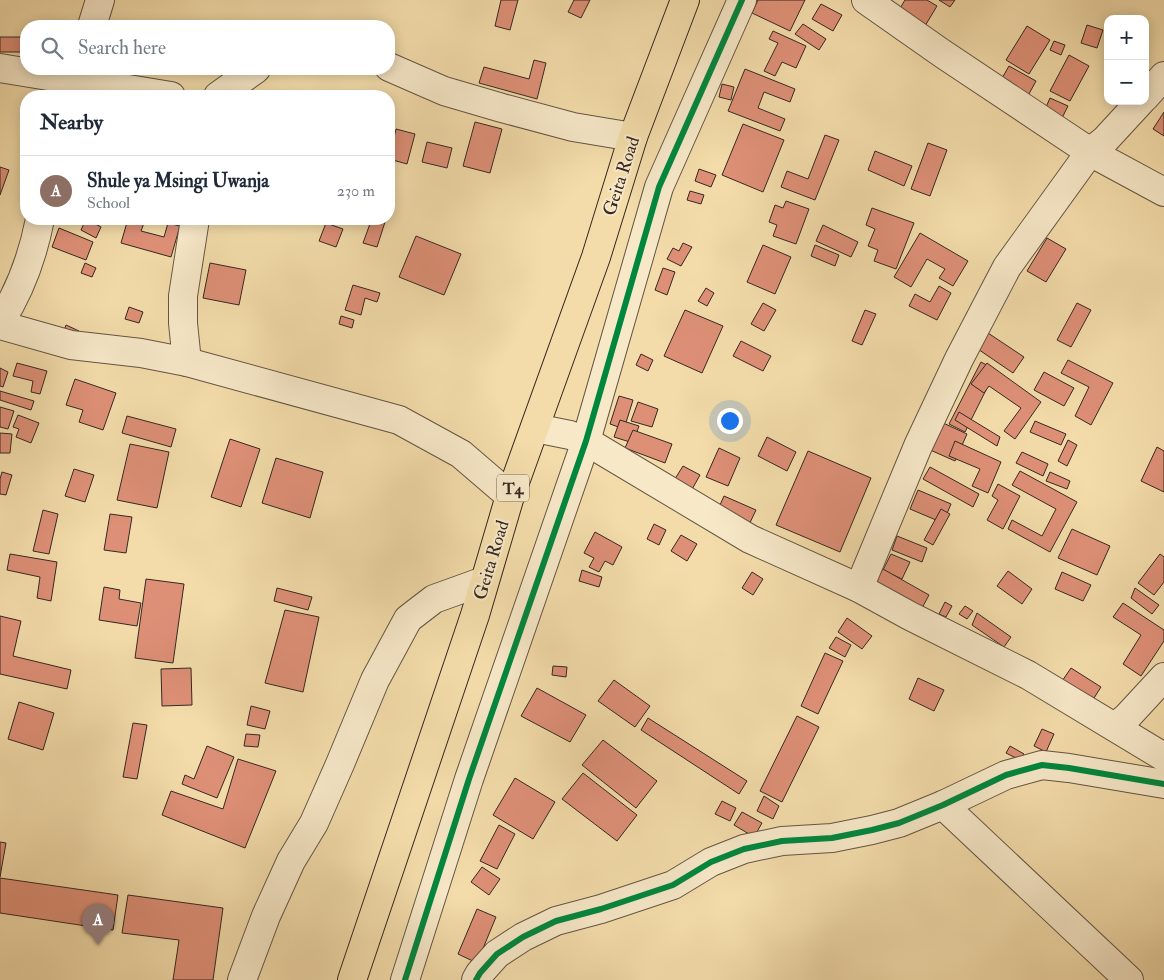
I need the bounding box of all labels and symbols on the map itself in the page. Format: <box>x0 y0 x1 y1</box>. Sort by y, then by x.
street label: Geita Road <box>598 133 645 219</box>
your location <box>717 408 743 434</box>
road number: T4 <box>497 474 529 502</box>
street label: Geita Road <box>468 517 514 603</box>
pin: A <box>82 904 114 945</box>

